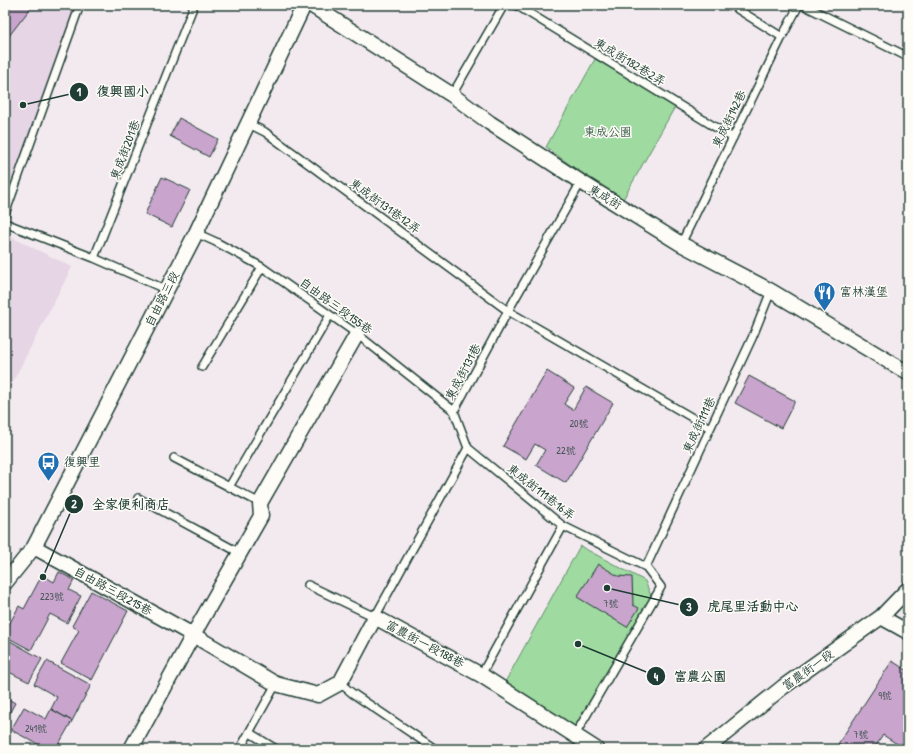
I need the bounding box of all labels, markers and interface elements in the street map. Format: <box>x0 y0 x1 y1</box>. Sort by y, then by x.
street label: 東成街182巷2弄 <box>591 33 669 90</box>
callout: 復興國小 <box>69 79 157 104</box>
text: 復興國小 <box>97 82 149 100</box>
text: 1 <box>77 83 82 100</box>
street label: 東成街142巷 <box>707 87 750 151</box>
street label: 東成街201巷 <box>105 117 144 182</box>
park label: 東成公園 <box>584 123 632 140</box>
street label: 東成街131巷12弄 <box>346 174 424 237</box>
street label: 東成街 <box>585 180 625 213</box>
street label: 自由路三段 <box>140 268 183 329</box>
street label: 自由路三段155巷 <box>296 273 376 338</box>
restaurant icon: 富林漢堡 <box>812 279 838 312</box>
place label: 富林漢堡 <box>840 283 888 300</box>
street label: 東成街131巷 <box>440 340 485 403</box>
street label: 東成街111巷 <box>678 394 719 456</box>
house number: 20號 <box>569 417 589 430</box>
house number: 22號 <box>556 444 576 457</box>
bus stop icon: 復興里 <box>36 449 62 482</box>
place label: 復興里 <box>64 453 100 470</box>
street label: 東成街111巷16弄 <box>504 460 579 524</box>
callout: 全家便利商店 <box>64 492 178 517</box>
text: 2 <box>71 495 77 512</box>
text: 全家便利商店 <box>92 495 170 513</box>
street label: 自由路三段215巷 <box>71 562 155 619</box>
house number: 223號 <box>40 590 64 603</box>
callout: 虎尾里活動中心 <box>679 594 806 619</box>
house number: 7號 <box>604 597 618 610</box>
text: 虎尾里活動中心 <box>707 597 799 615</box>
text: 3 <box>686 598 692 615</box>
street label: 富農街一段188巷 <box>383 616 468 671</box>
street label: 富農街一段 <box>778 645 837 694</box>
callout: 富農公園 <box>646 664 734 689</box>
text: 富農公園 <box>674 667 726 685</box>
text: 4 <box>654 668 659 685</box>
house number: 9號 <box>878 689 892 702</box>
house number: 241號 <box>25 722 47 735</box>
house number: 7號 <box>854 728 868 741</box>

